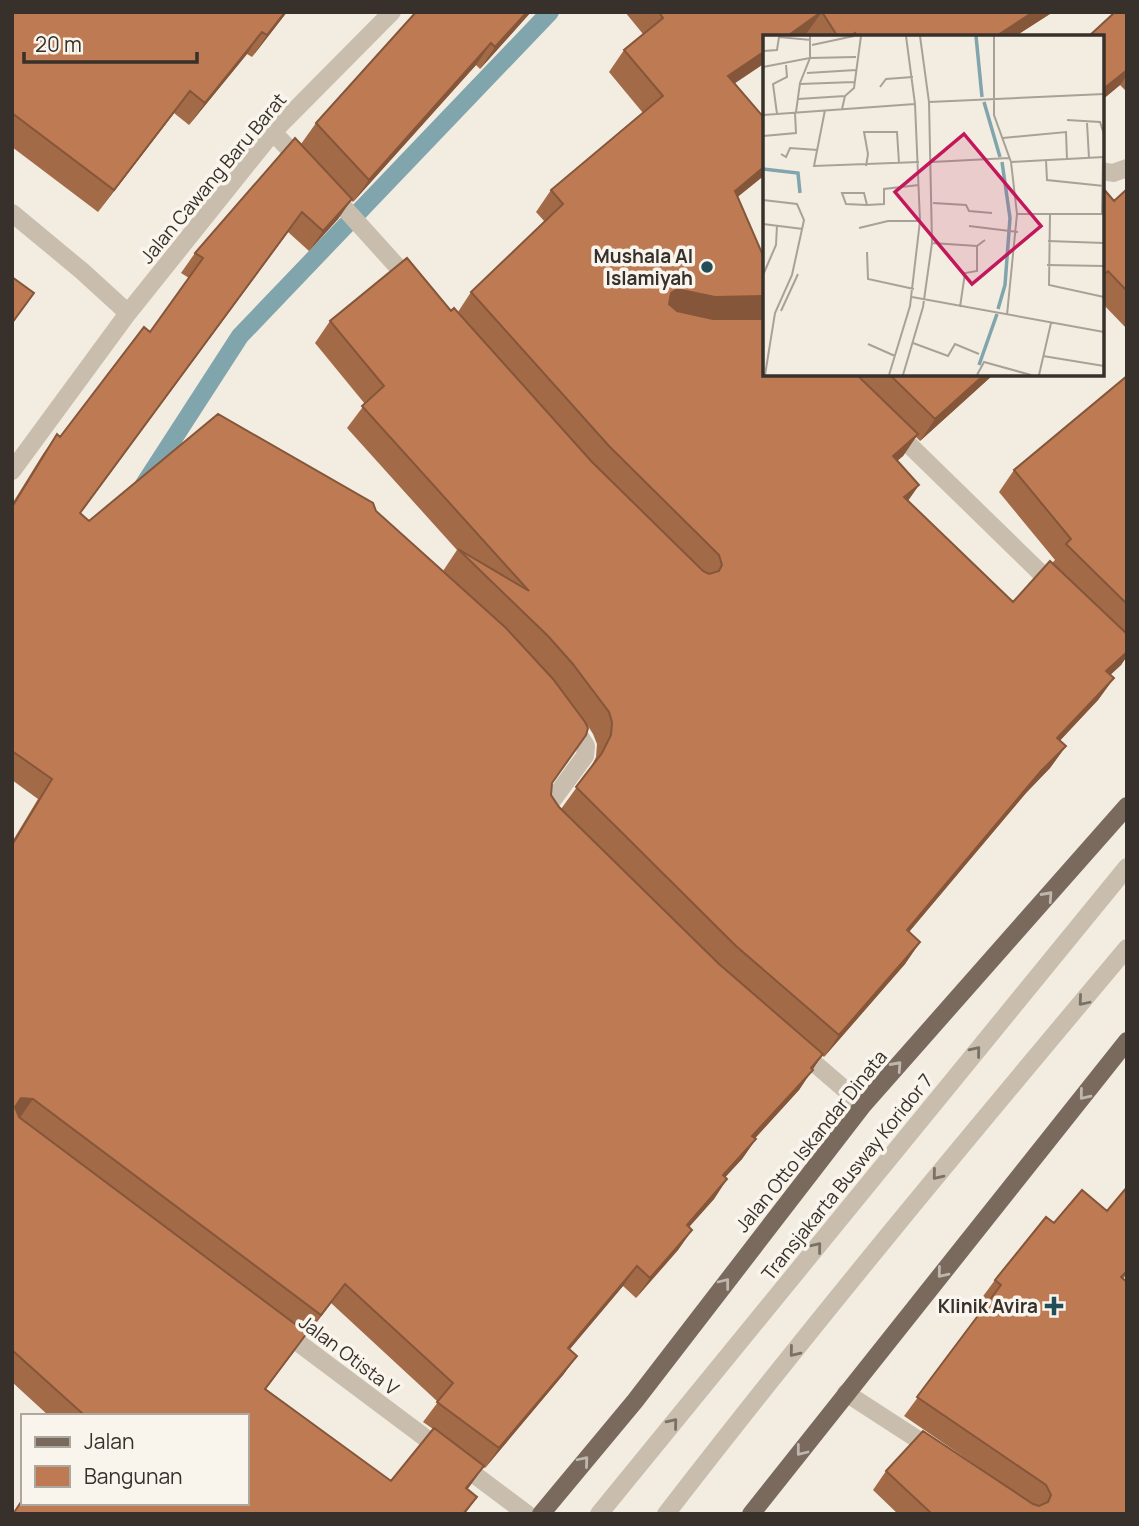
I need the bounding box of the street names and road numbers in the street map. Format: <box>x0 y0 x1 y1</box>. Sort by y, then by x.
street label: Jalan Cawang Baru Barat <box>134 87 292 269</box>
street label: Jalan Otto Iskandar Dinata <box>729 1044 893 1238</box>
street label: Transjakarta Busway Koridor 7 <box>755 1068 939 1286</box>
street label: Jalan Otista V <box>294 1309 405 1401</box>

